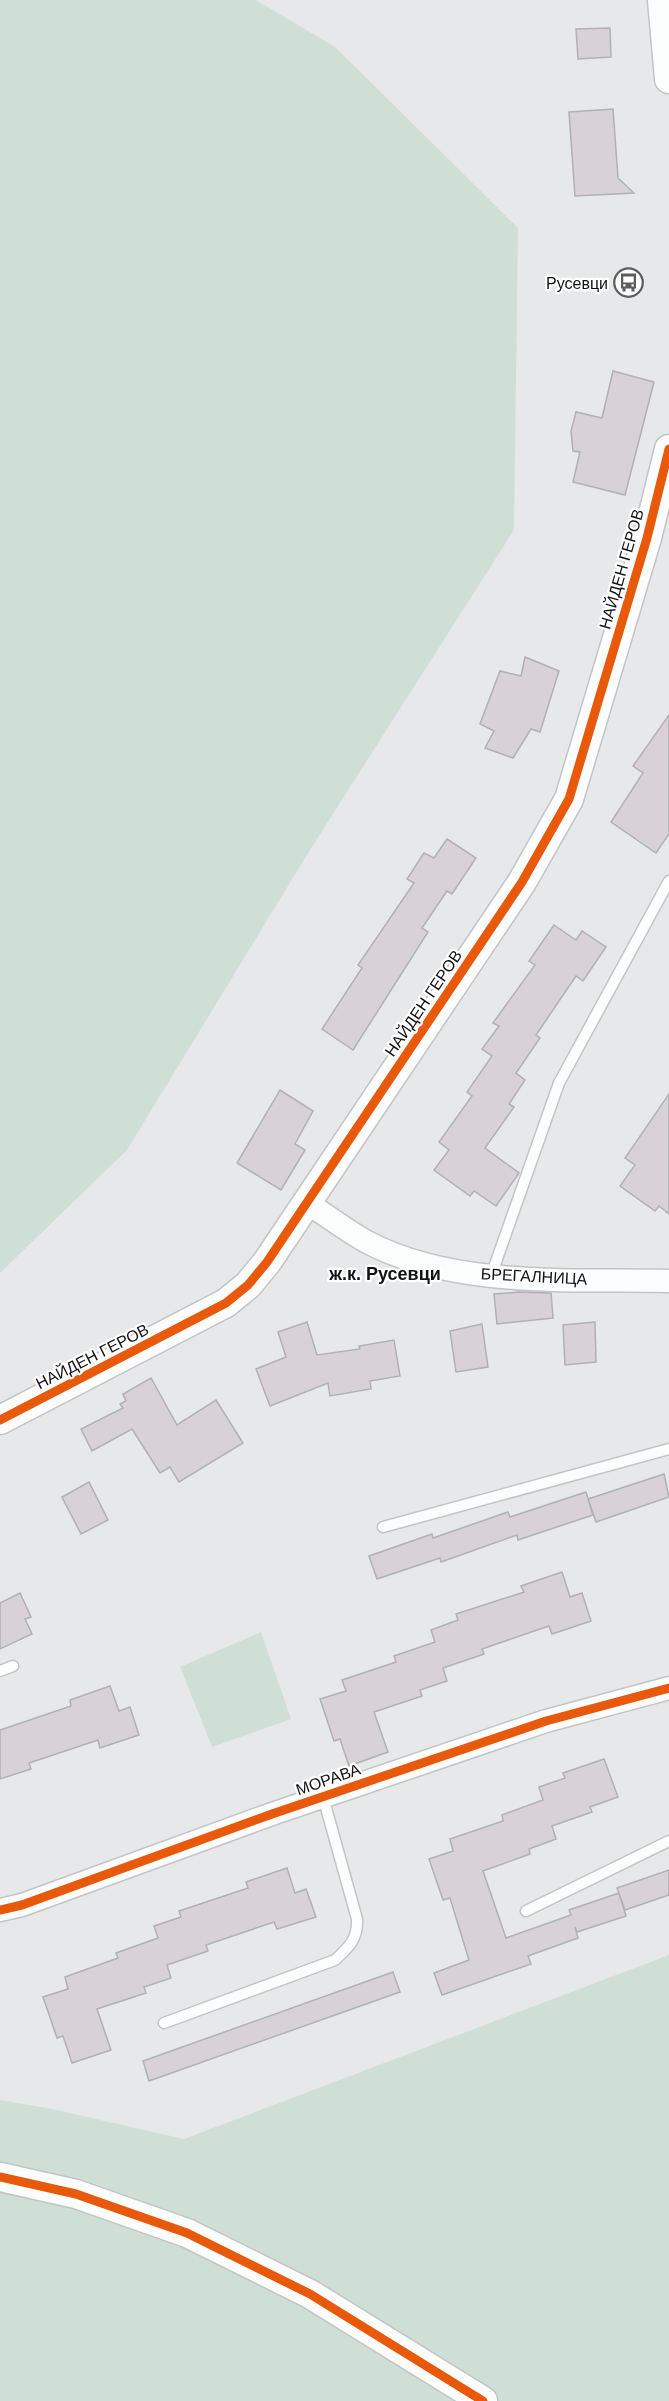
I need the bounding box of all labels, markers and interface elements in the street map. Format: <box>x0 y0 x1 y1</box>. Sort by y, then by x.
bus stop icon: Русевци <box>613 267 645 299</box>
place label: Русевци <box>546 275 608 292</box>
street label: НАЙДЕН ГЕРОВ <box>595 507 647 631</box>
street label: НАЙДЕН ГЕРОВ <box>381 947 465 1059</box>
district label: ж.к. Русевци <box>328 1264 441 1284</box>
street label: БРЕГАЛНИЦА <box>480 1265 588 1288</box>
street label: НАЙДЕН ГЕРОВ <box>33 1320 151 1392</box>
street label: МОРАВА <box>294 1760 363 1798</box>

